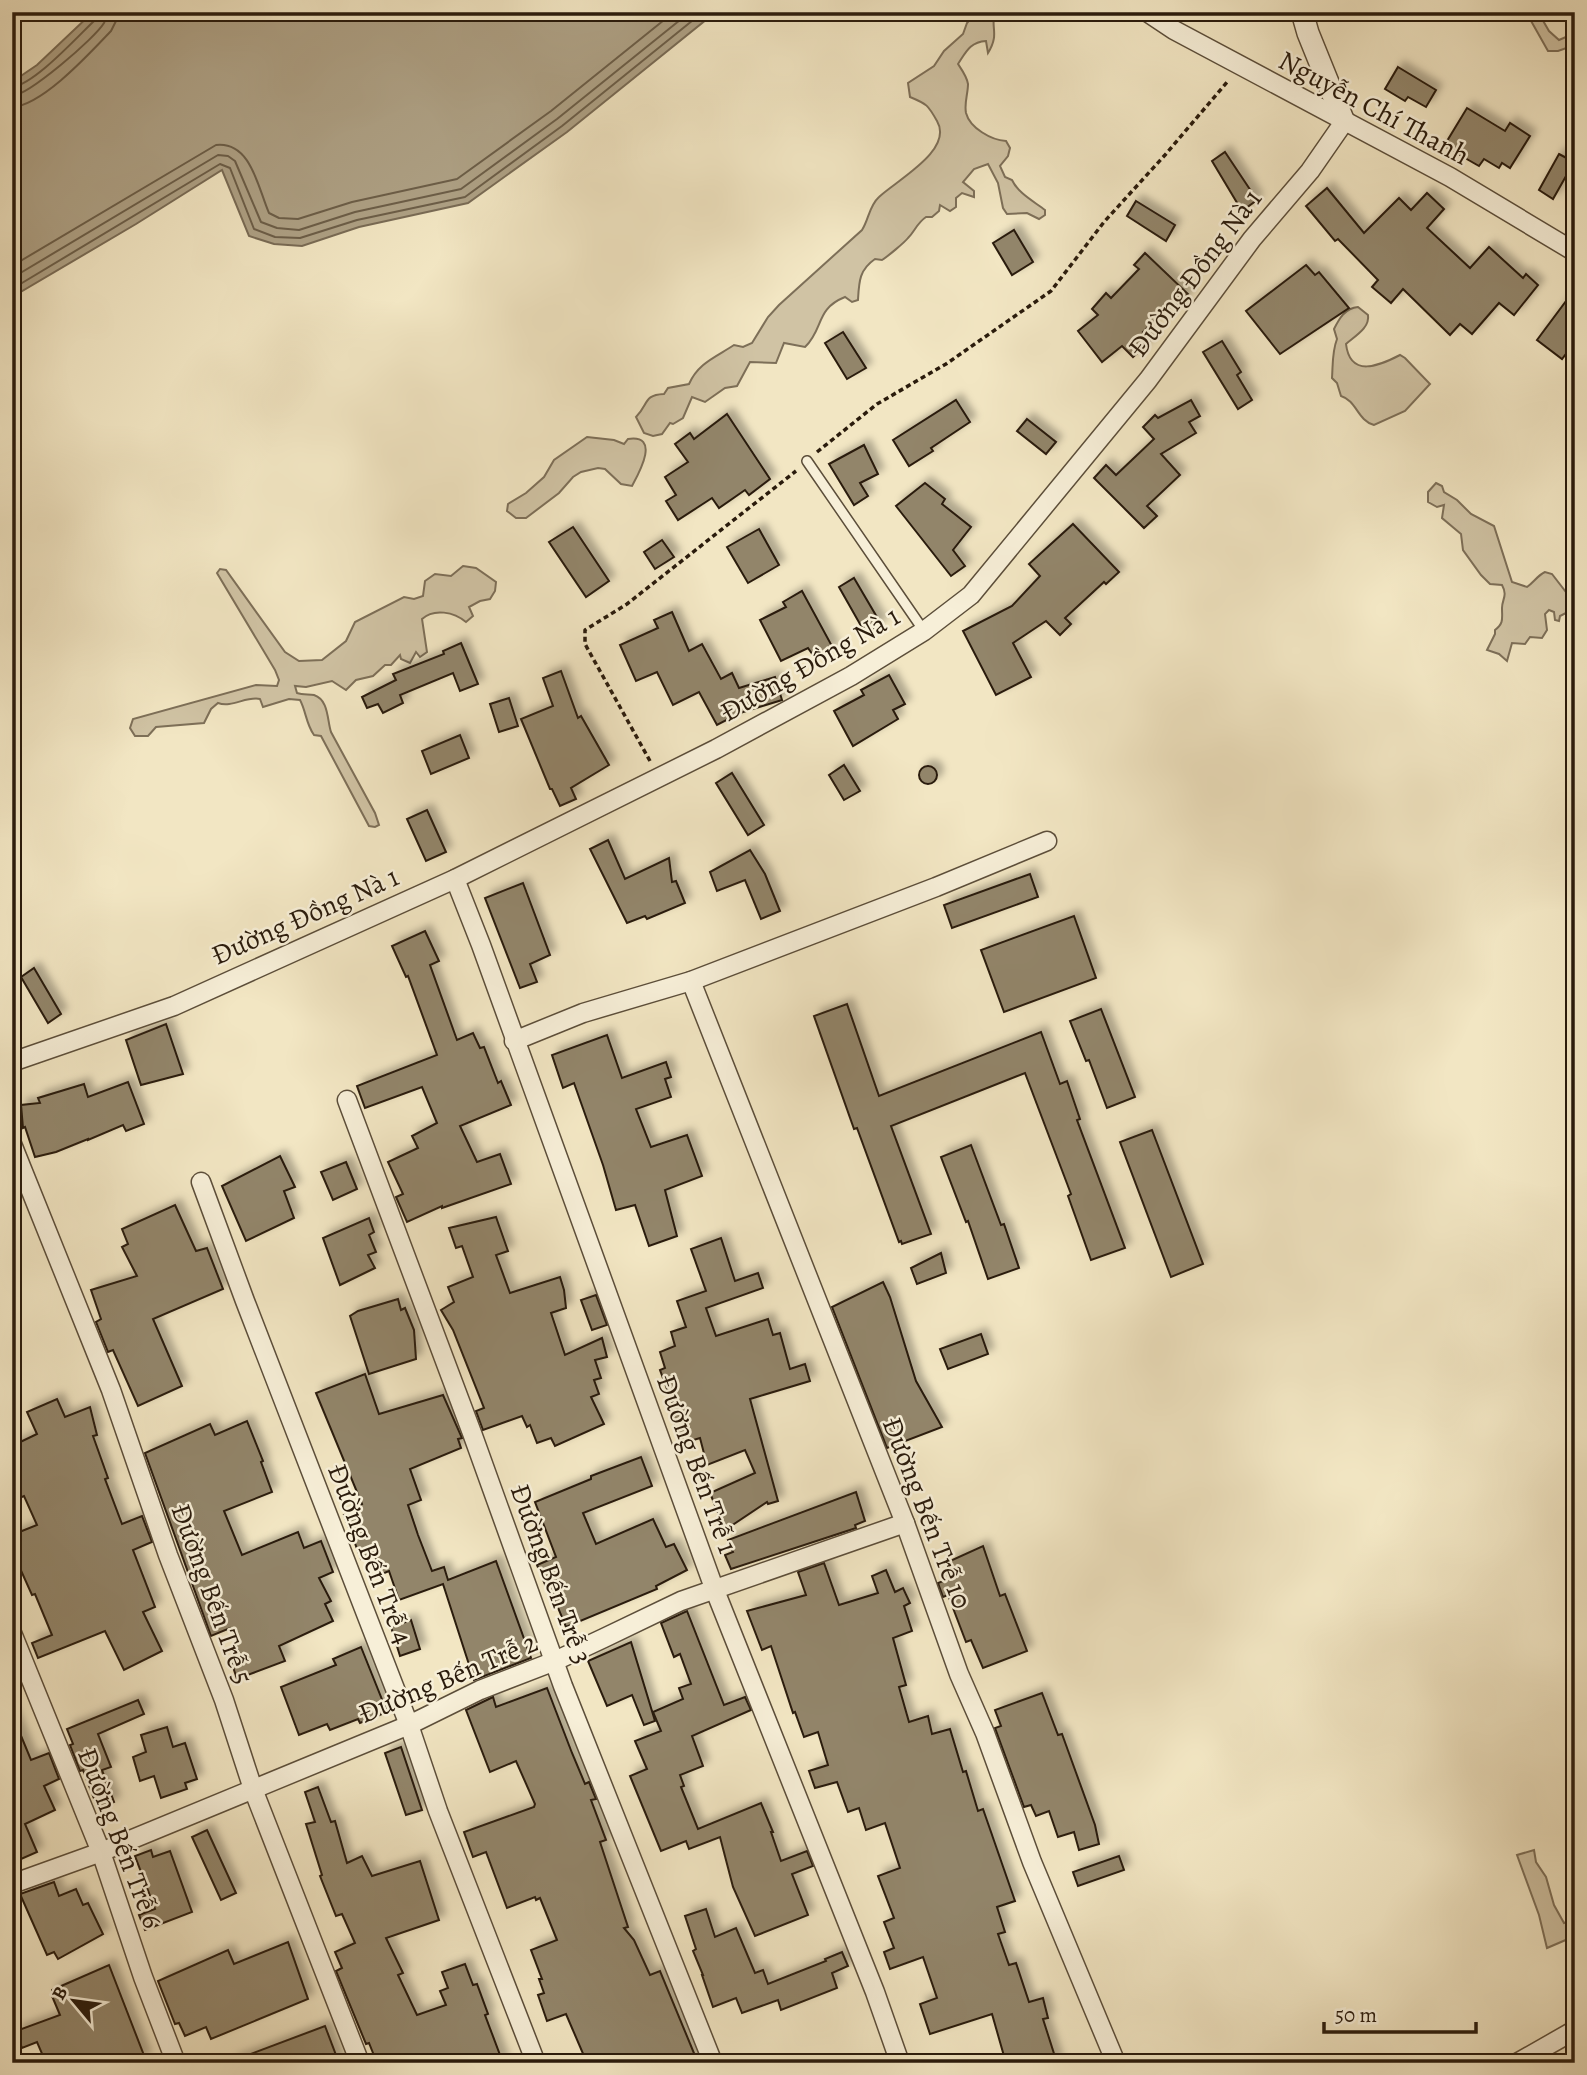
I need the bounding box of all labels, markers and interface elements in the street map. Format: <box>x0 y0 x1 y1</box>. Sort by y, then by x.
street label: Nguyễn Chí Thanh <box>1272 42 1476 174</box>
street label: Đường Đồng Nà 1 <box>1119 181 1271 365</box>
street label: Đường Đồng Nà 1 <box>713 597 907 731</box>
street label: Đường Đồng Nà 1 <box>205 858 405 974</box>
street label: Đường Bến Trễ 1 <box>647 1370 747 1558</box>
street label: Đường Bến Trễ 10 <box>873 1412 981 1614</box>
street label: Đường Bến Trễ 4 <box>318 1458 422 1650</box>
street label: Đường Bến Trễ 3 <box>501 1479 601 1669</box>
street label: Đường Bến Trễ 5 <box>162 1498 262 1690</box>
street label: Đường Bến Trễ 2 <box>353 1623 543 1733</box>
street label: Đường Bến Trễ 6 <box>68 1742 172 1934</box>
north arrow <box>38 1966 108 2036</box>
text: B <box>46 1982 74 2005</box>
scale bar <box>1324 1991 1477 2035</box>
text: 50 m <box>1335 2001 1377 2029</box>

